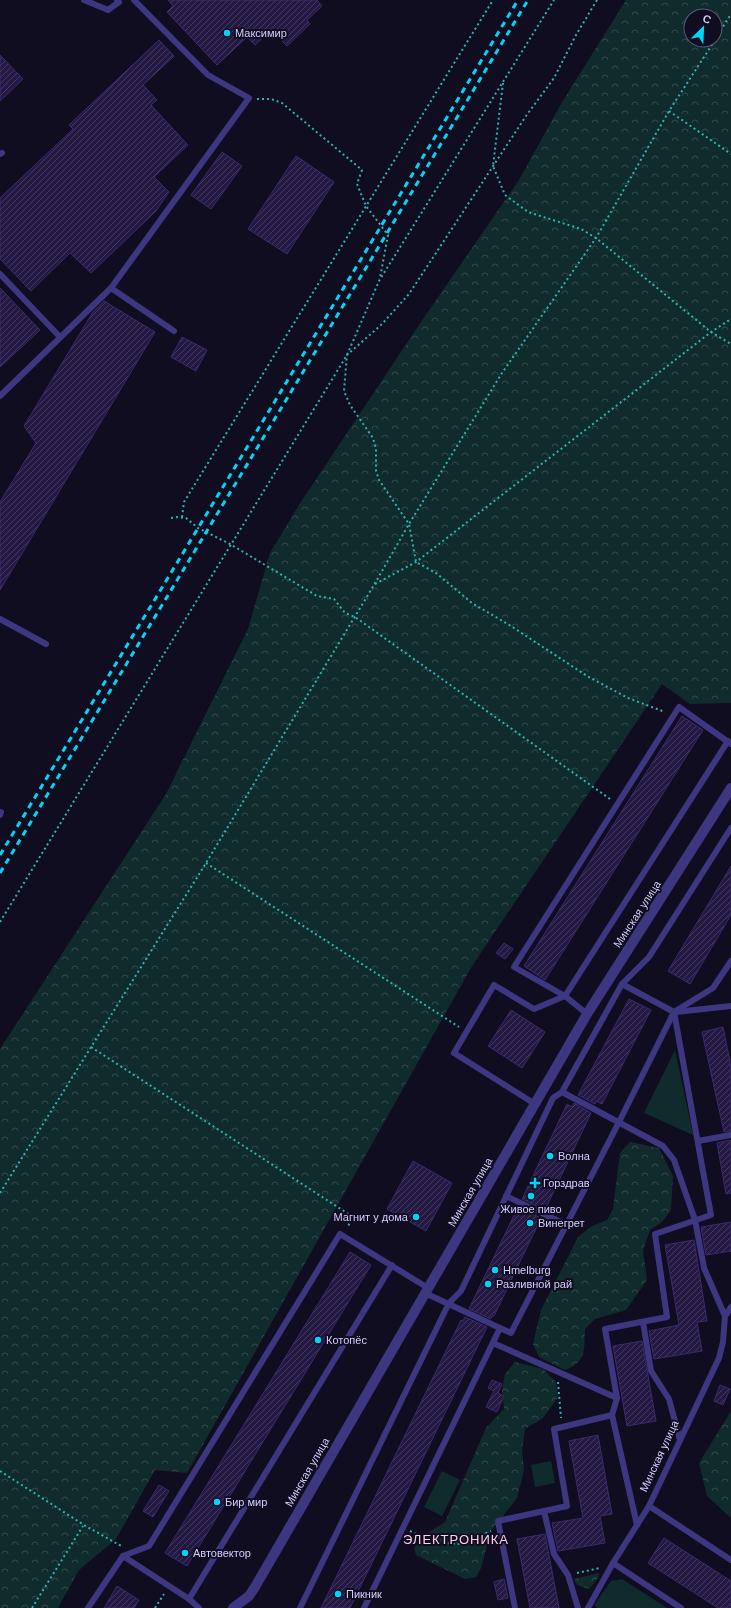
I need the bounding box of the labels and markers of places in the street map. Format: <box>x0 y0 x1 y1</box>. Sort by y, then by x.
place label: Максимир <box>235 27 287 39</box>
marker: Максимир <box>222 28 232 38</box>
place label: Волна <box>558 1150 591 1162</box>
marker: Волна <box>545 1151 555 1161</box>
place label: Горздрав <box>543 1177 590 1189</box>
marker: Горздрав <box>530 1178 540 1188</box>
marker: Живое пиво <box>526 1191 536 1201</box>
place label: Живое пиво <box>500 1203 562 1215</box>
place label: Магнит у дома <box>333 1211 409 1223</box>
marker: Магнит у дома <box>411 1212 421 1222</box>
place label: Винегрет <box>538 1217 585 1229</box>
marker: Винегрет <box>525 1218 535 1228</box>
place label: Hmelburg <box>503 1264 551 1276</box>
marker: Hmelburg <box>490 1265 500 1275</box>
place label: Разливной рай <box>496 1278 572 1290</box>
marker: Разливной рай <box>483 1279 493 1289</box>
place label: Котопёс <box>326 1334 367 1346</box>
marker: Котопёс <box>313 1335 323 1345</box>
place label: Бир мир <box>225 1496 267 1508</box>
marker: Бир мир <box>212 1497 222 1507</box>
place label: Автовектор <box>193 1547 251 1559</box>
marker: Автовектор <box>180 1548 190 1558</box>
place label: Пикник <box>346 1588 382 1600</box>
marker: Пикник <box>333 1589 343 1599</box>

